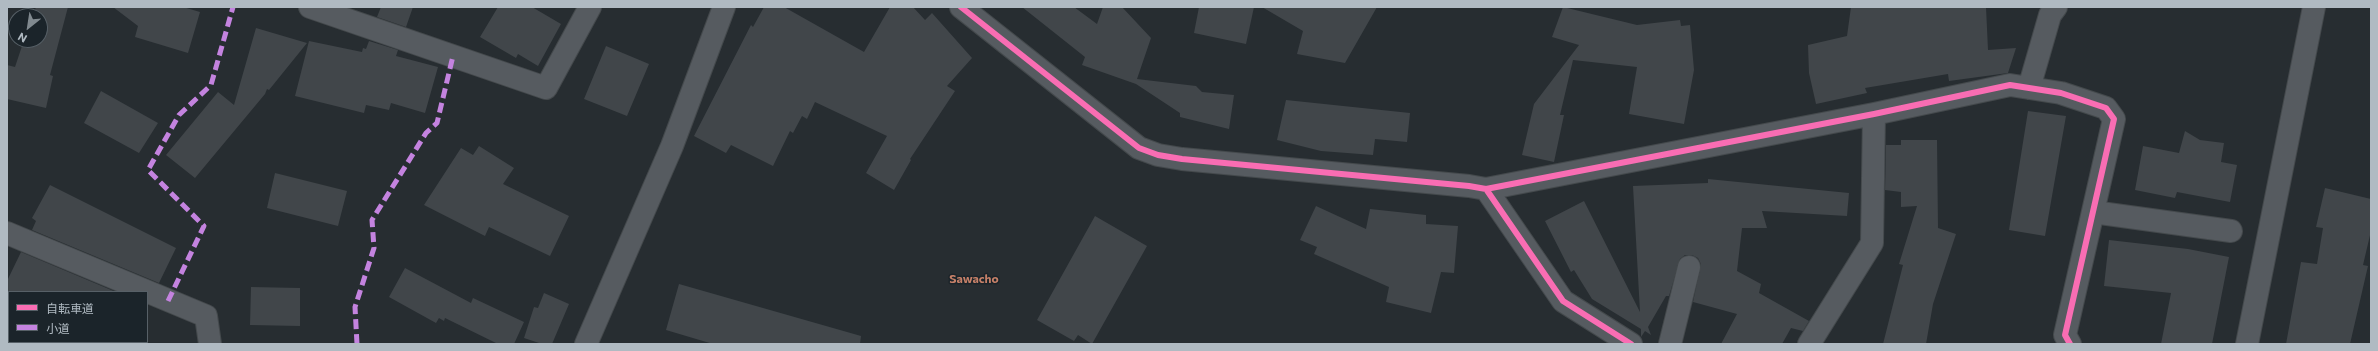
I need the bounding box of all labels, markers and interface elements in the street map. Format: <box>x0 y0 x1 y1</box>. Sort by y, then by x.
north arrow <box>8 8 48 48</box>
text: N <box>15 30 29 46</box>
district label: Sawacho <box>949 272 999 286</box>
legend <box>8 291 148 343</box>
text: 自転車道 <box>46 301 94 315</box>
text: 小道 <box>46 321 70 335</box>

